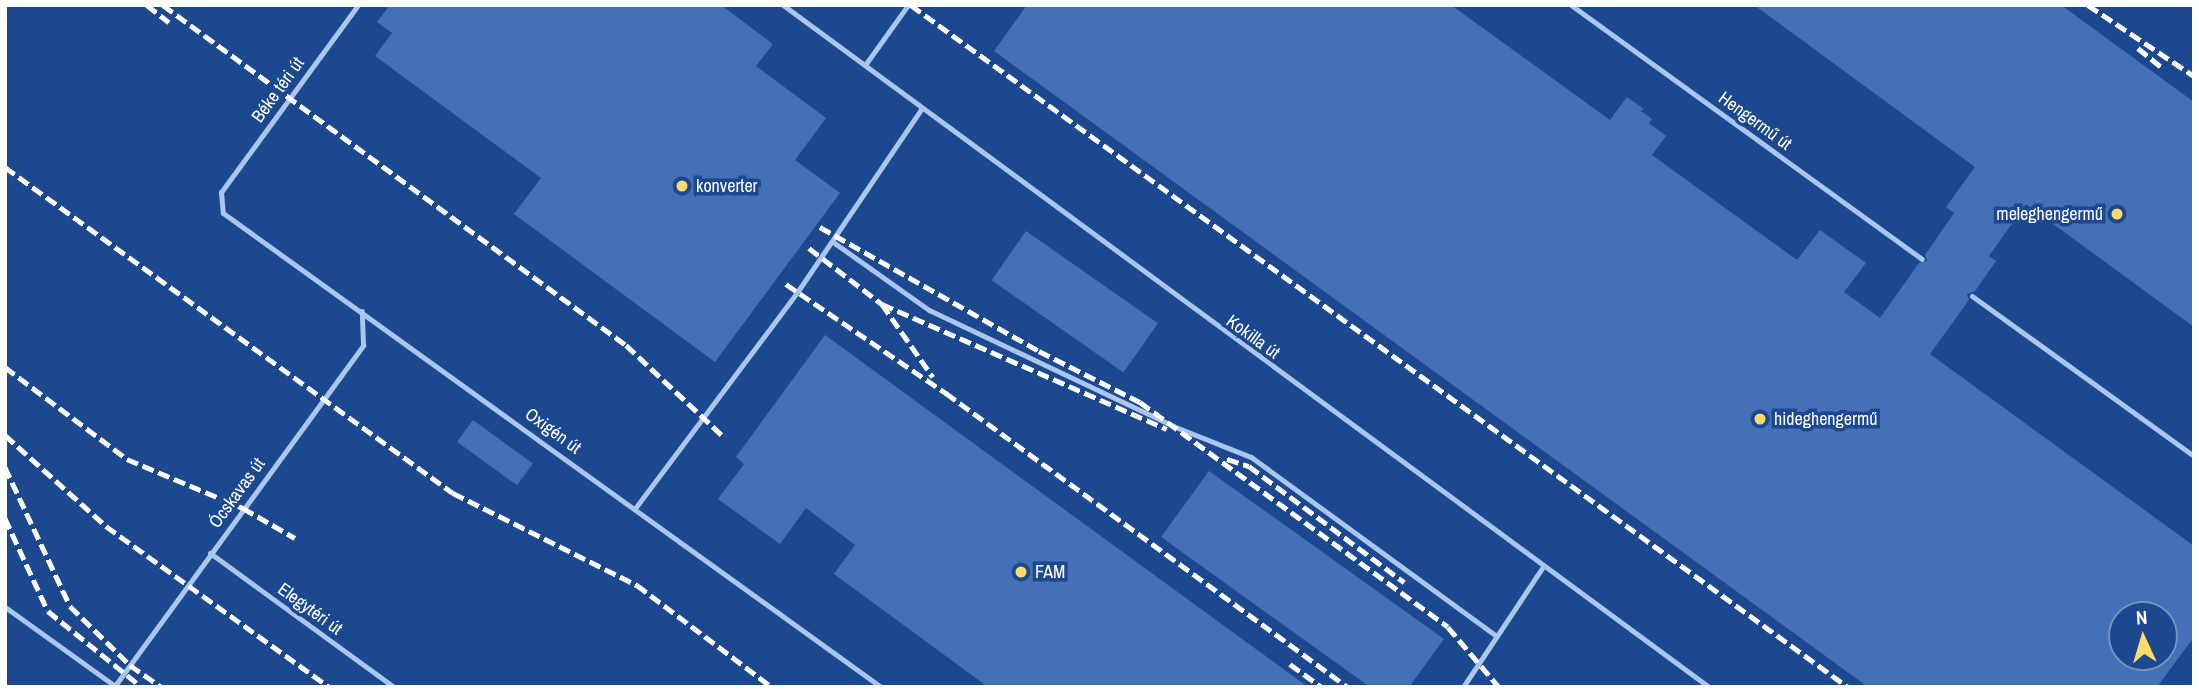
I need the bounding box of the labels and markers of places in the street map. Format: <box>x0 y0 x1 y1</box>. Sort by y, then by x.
place label: konverter <box>696 175 758 197</box>
marker: konverter <box>674 178 690 194</box>
place label: meleghengermű <box>1996 203 2103 225</box>
marker: meleghengermű <box>2109 206 2125 222</box>
place label: hideghengermű <box>1774 408 1877 430</box>
marker: hideghengermű <box>1752 411 1768 427</box>
place label: FAM <box>1035 561 1065 583</box>
marker: FAM <box>1013 564 1029 580</box>

